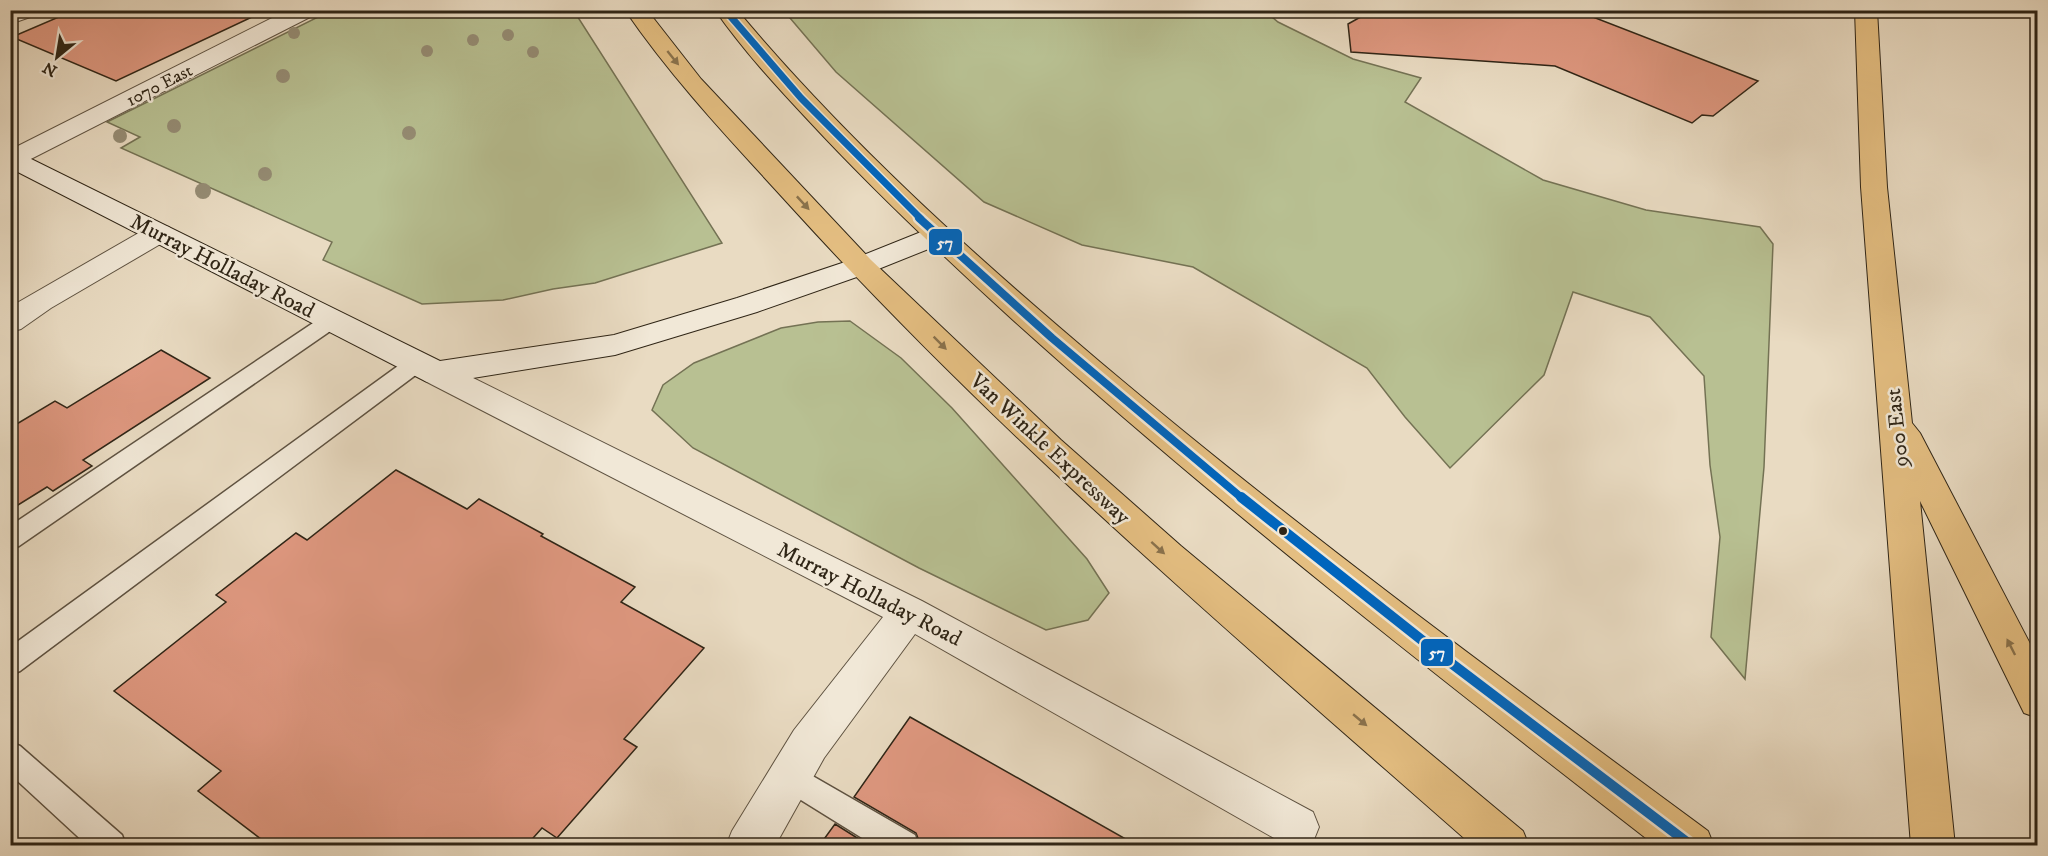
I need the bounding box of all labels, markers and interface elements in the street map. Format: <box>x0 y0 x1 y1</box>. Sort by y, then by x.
north arrow <box>27 27 87 87</box>
one-way arrow <box>666 51 678 66</box>
text: N <box>39 57 61 81</box>
street label: 1070 East <box>123 60 196 112</box>
one-way arrow <box>796 196 810 211</box>
street label: Murray Holladay Road <box>126 208 319 325</box>
line badge: 57 <box>928 228 963 256</box>
text: 57 <box>936 233 953 253</box>
one-way arrow <box>932 335 946 349</box>
street label: Van Winkle Expressway <box>963 367 1136 531</box>
street label: 900 East <box>1880 387 1915 469</box>
unlabelled marker <box>1277 525 1289 537</box>
street label: Murray Holladay Road <box>773 536 966 653</box>
one-way arrow <box>1151 541 1166 555</box>
line badge: 57 <box>1420 638 1454 667</box>
one-way arrow <box>2006 639 2016 656</box>
text: 57 <box>1428 643 1445 663</box>
one-way arrow <box>1352 714 1368 727</box>

